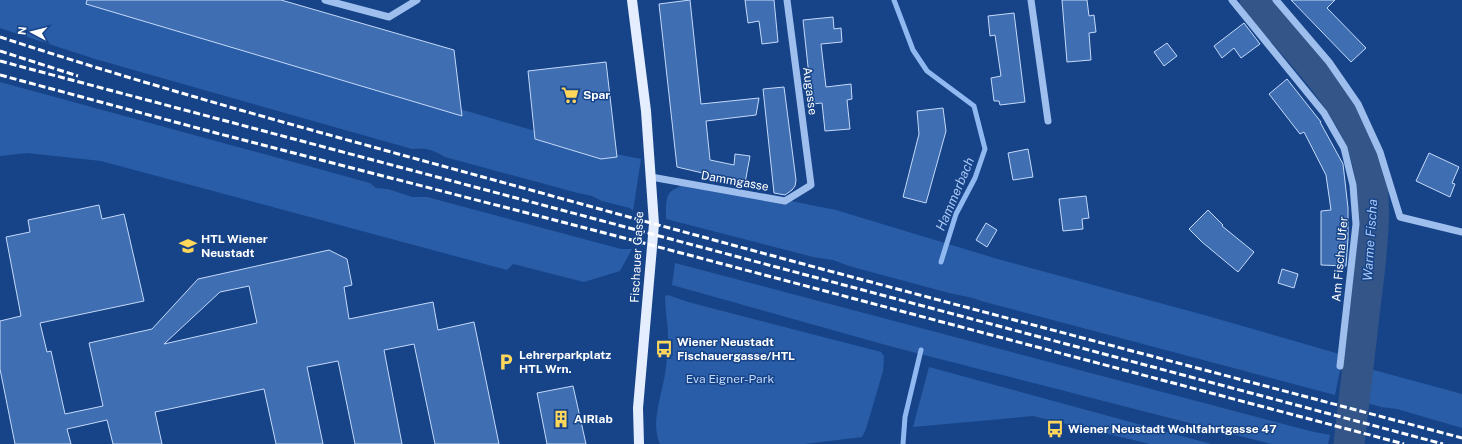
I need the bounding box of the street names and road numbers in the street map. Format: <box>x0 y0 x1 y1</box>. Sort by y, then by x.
street label: Augasse <box>800 66 820 116</box>
street label: Dammgasse <box>700 168 770 194</box>
street label: Fischauer Gasse <box>628 211 646 303</box>
street label: Am Fischa Ufer <box>1329 216 1351 302</box>

